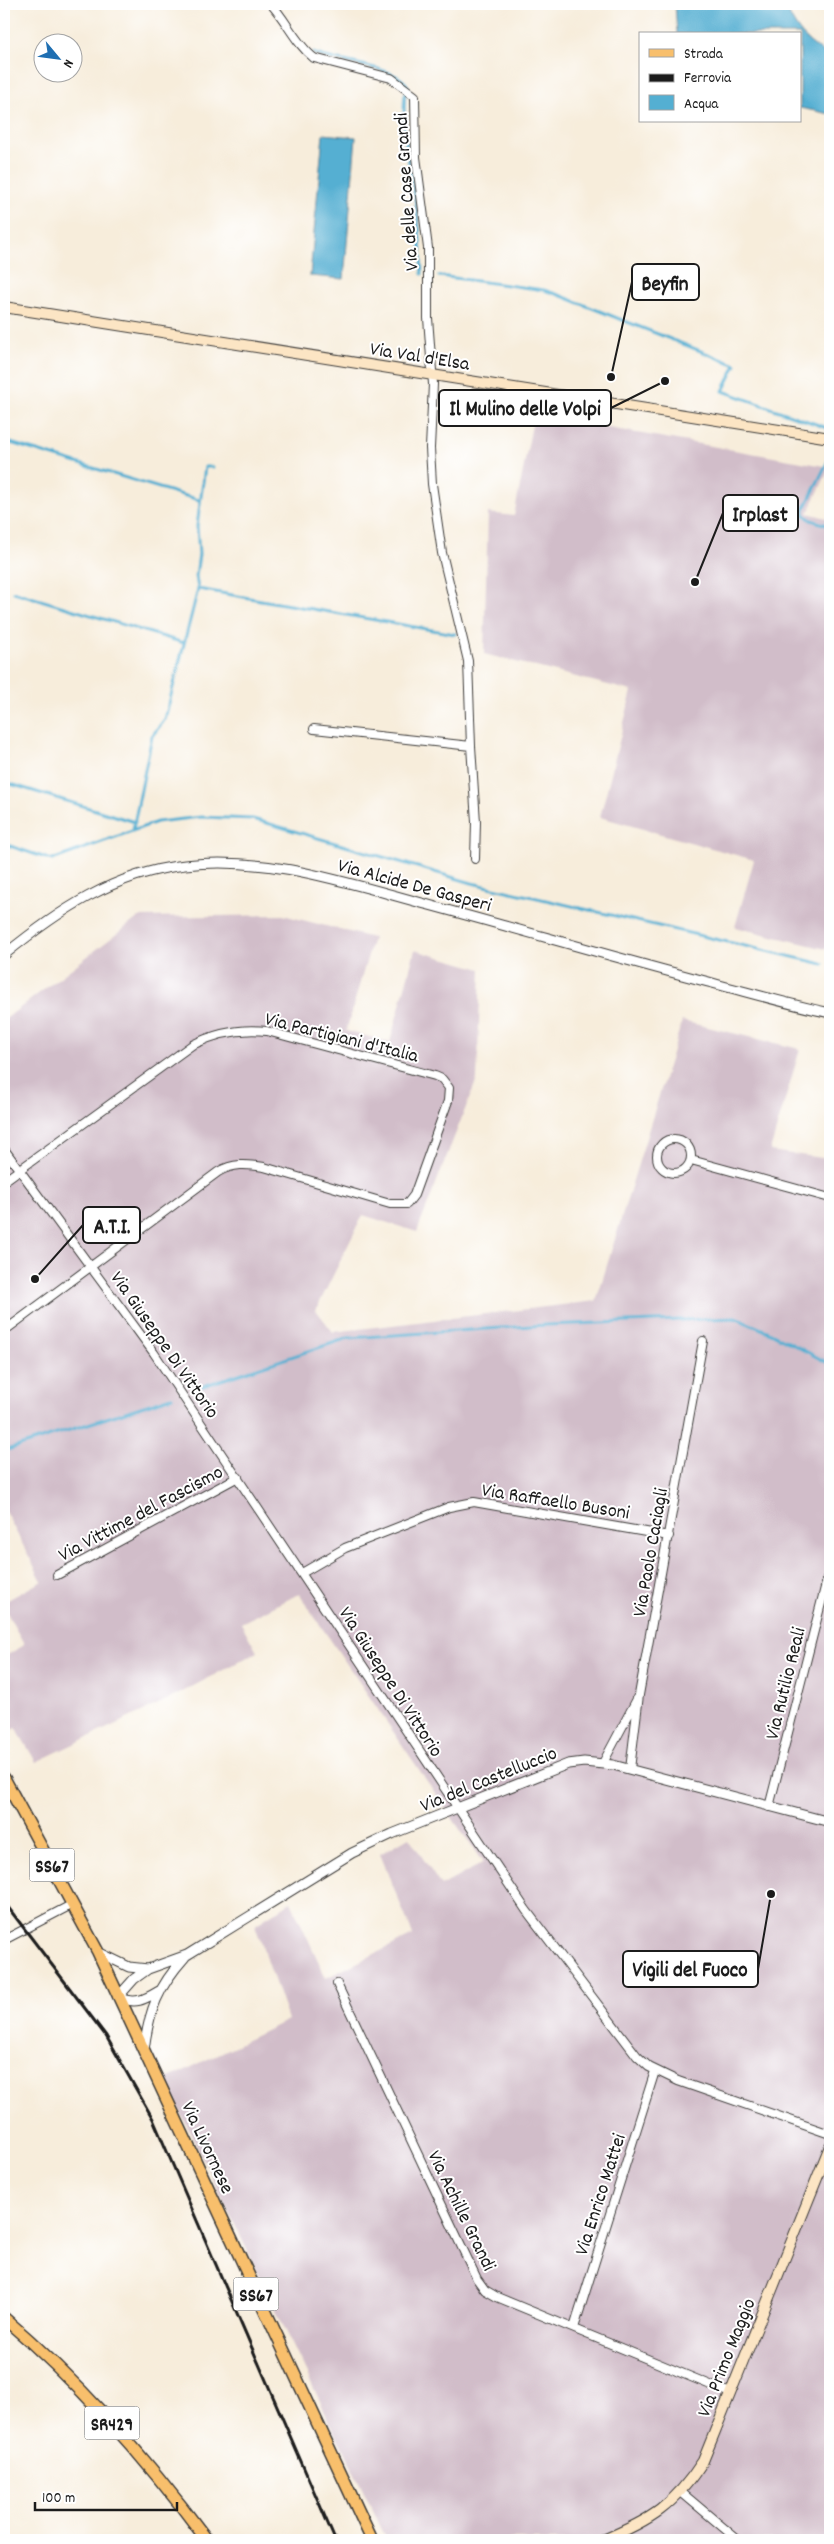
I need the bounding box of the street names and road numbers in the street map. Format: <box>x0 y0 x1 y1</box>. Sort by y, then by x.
street label: Via delle Case Grandi <box>388 111 427 272</box>
street label: Via Val d'Elsa <box>368 336 472 380</box>
street label: Via Alcide De Gasperi <box>334 853 495 921</box>
street label: Via Partigiani d'Italia <box>261 1006 422 1072</box>
street label: Via Giuseppe Di Vittorio <box>102 1266 225 1425</box>
street label: Via Vittime del Fascismo <box>54 1459 229 1570</box>
street label: Via Raffaello Busoni <box>480 1477 632 1529</box>
street label: Via Paolo Caciagli <box>627 1486 677 1619</box>
street label: Via Giuseppe Di Vittorio <box>330 1602 449 1763</box>
street label: Via Rutilio Reali <box>759 1624 814 1743</box>
street label: Via del Castelluccio <box>416 1741 562 1821</box>
road number: SS67 <box>30 1848 74 1882</box>
street label: Via Livornese <box>173 2097 240 2199</box>
street label: Via Enrico Mattei <box>569 2130 635 2259</box>
street label: Via Achille Grandi <box>419 2146 502 2277</box>
road number: SS67 <box>234 2278 278 2310</box>
street label: Via Primo Maggio <box>691 2294 764 2422</box>
road number: SR429 <box>84 2406 140 2440</box>

